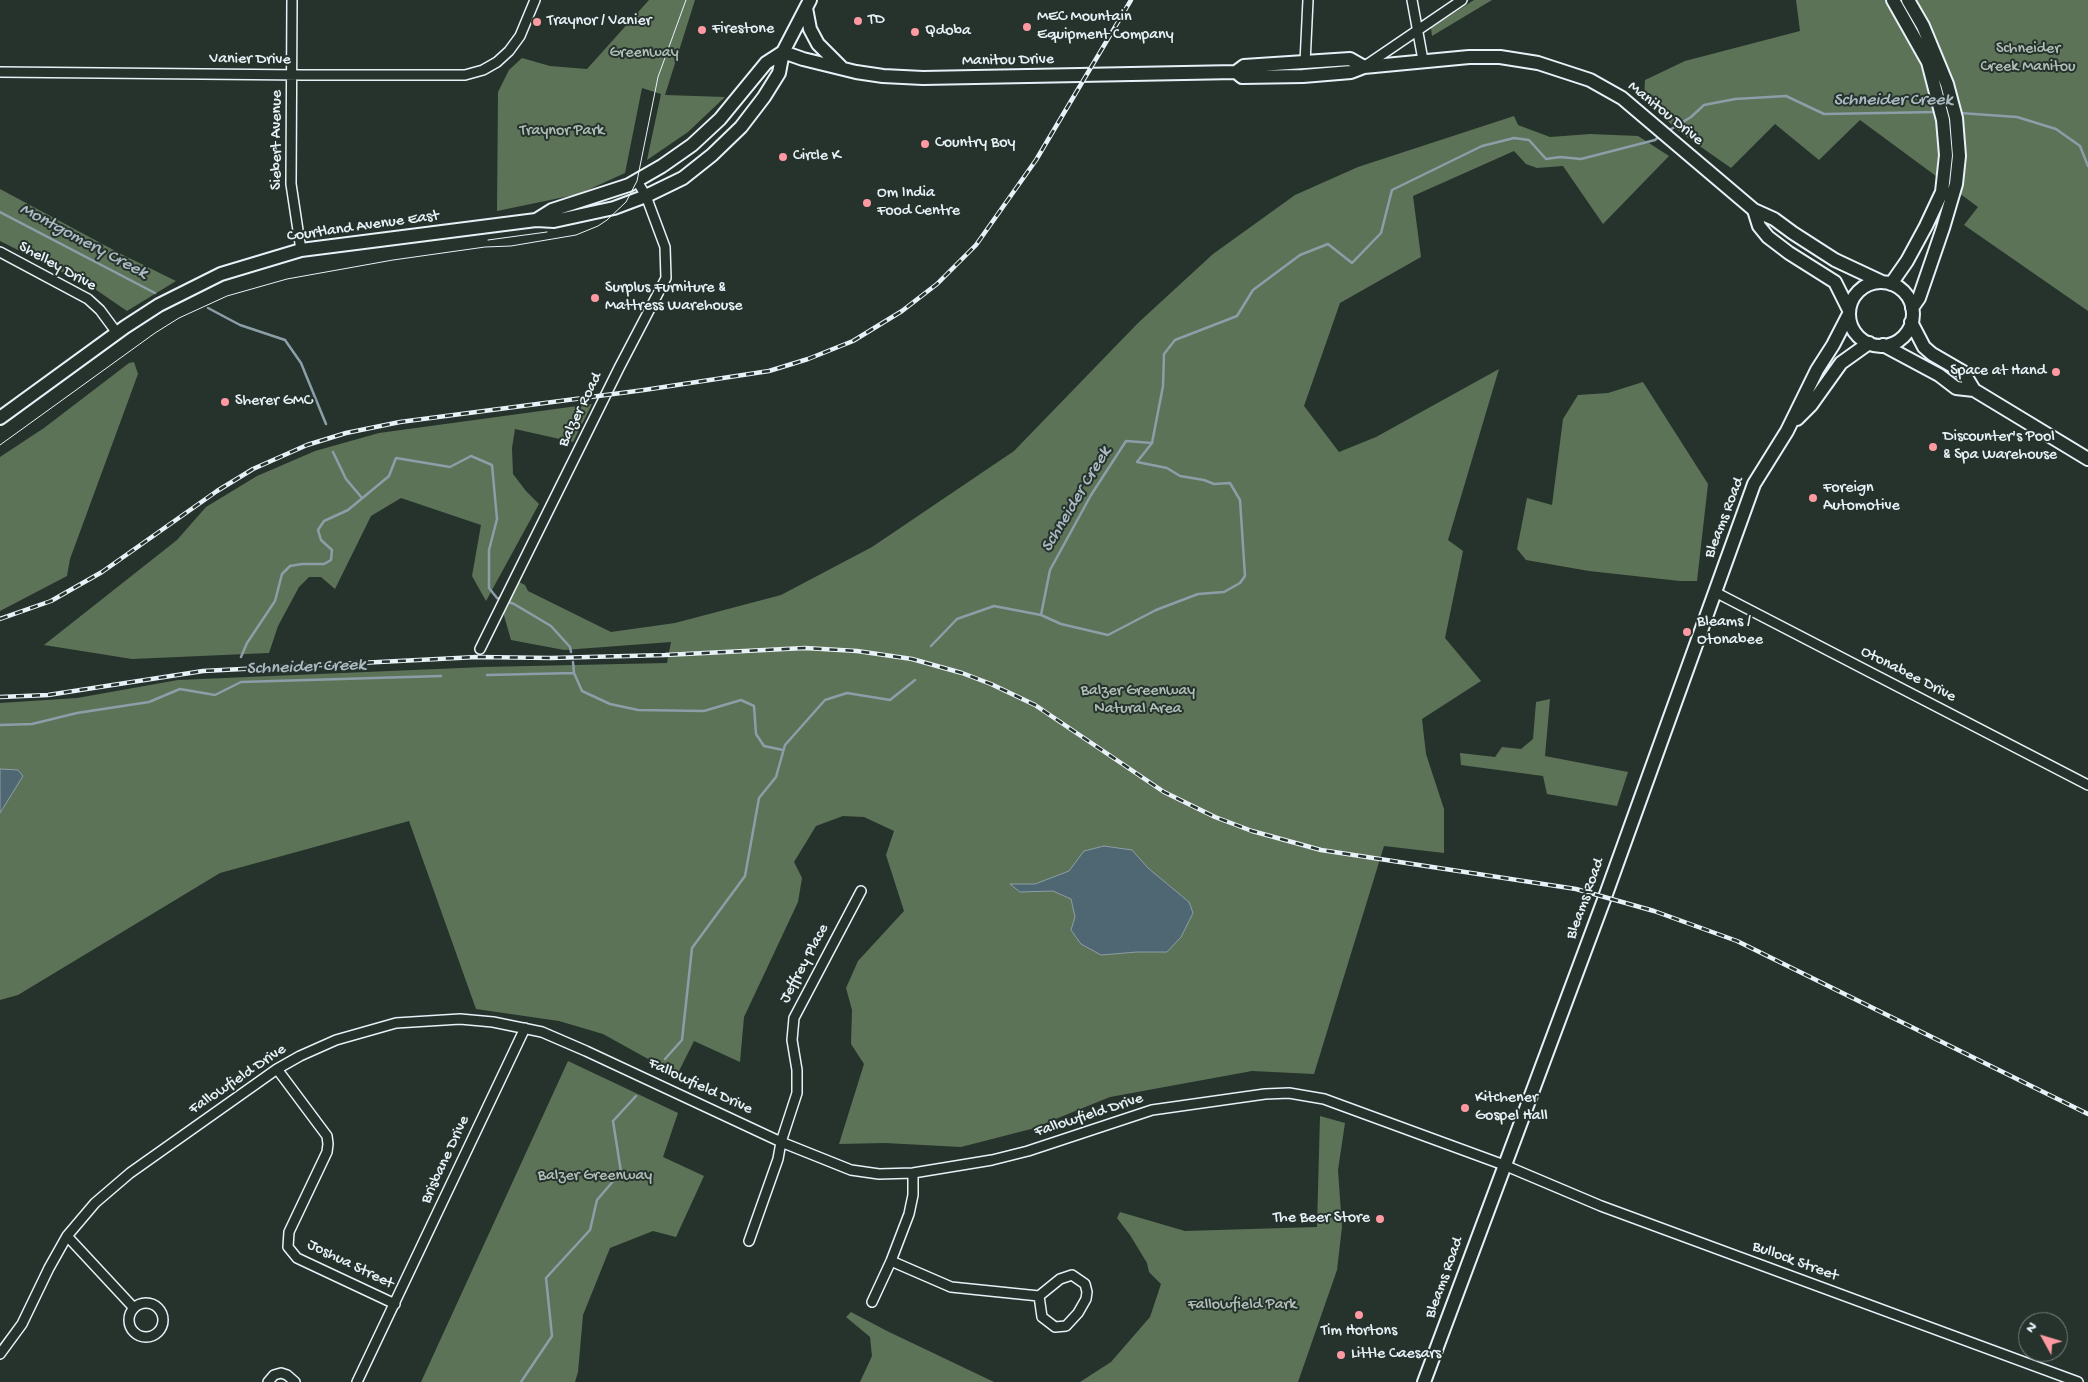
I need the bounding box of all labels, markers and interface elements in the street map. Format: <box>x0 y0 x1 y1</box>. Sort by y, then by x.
place label: MEC Mountain Equipment Company <box>1037 8 1174 46</box>
place label: TD <box>868 11 885 31</box>
place label: Traynor / Vanier <box>547 12 651 32</box>
marker: TD <box>852 15 864 27</box>
marker: Traynor / Vanier <box>531 16 543 28</box>
place label: Firestone <box>712 20 774 40</box>
marker: MEC Mountain Equipment Company <box>1021 21 1033 33</box>
place label: Qdoba <box>925 22 971 42</box>
marker: Firestone <box>696 24 708 36</box>
marker: Qdoba <box>909 26 921 38</box>
park label: Schneider Creek Manitou <box>1980 40 2076 78</box>
park label: Greenway <box>609 44 679 64</box>
street label: Vanier Drive <box>209 50 291 70</box>
street label: Manitou Drive <box>962 51 1054 71</box>
street label: Manitou Drive <box>1623 78 1707 150</box>
street label: Siebert Avenue <box>268 90 288 190</box>
water label: Schneider Creek <box>1833 90 1953 112</box>
park label: Traynor Park <box>520 122 604 142</box>
place label: Country Boy <box>935 134 1015 154</box>
marker: Country Boy <box>919 138 931 150</box>
place label: Circle K <box>793 147 841 167</box>
marker: Circle K <box>777 151 789 163</box>
place label: Om India Food Centre <box>877 184 960 222</box>
marker: Om India Food Centre <box>861 197 873 209</box>
water label: Montgomery Creek <box>15 199 151 285</box>
street label: Courtland Avenue East <box>286 207 440 247</box>
street label: Shelley Drive <box>15 238 99 296</box>
place label: Surplus Furniture & Mattress Warehouse <box>605 279 742 317</box>
marker: Surplus Furniture & Mattress Warehouse <box>589 292 601 304</box>
place label: Space at Hand <box>1950 362 2046 382</box>
marker: Space at Hand <box>2050 366 2062 378</box>
street label: Balzer Road <box>555 370 607 450</box>
place label: Sherer GMC <box>235 392 313 412</box>
marker: Sherer GMC <box>219 396 231 408</box>
place label: Discounter's Pool & Spa Warehouse <box>1943 428 2057 466</box>
marker: Discounter's Pool & Spa Warehouse <box>1927 441 1939 453</box>
water label: Schneider Creek <box>1037 443 1117 557</box>
street label: Bleams Road <box>1701 475 1749 561</box>
place label: Foreign Automotive <box>1823 479 1900 517</box>
marker: Foreign Automotive <box>1807 492 1819 504</box>
place label: Bleams / Otonabee <box>1697 613 1763 651</box>
marker: Bleams / Otonabee <box>1681 626 1693 638</box>
street label: Otonabee Drive <box>1857 643 1959 707</box>
water label: Schneider Creek <box>246 655 366 681</box>
park label: Balzer Greenway Natural Area <box>1081 682 1195 720</box>
street label: Bleams Road <box>1562 856 1610 942</box>
street label: Jeffrey Place <box>776 921 834 1007</box>
street label: Fallowfield Drive <box>186 1040 290 1120</box>
street label: Fallowfield Drive <box>645 1054 755 1120</box>
street label: Fallowfield Drive <box>1032 1089 1146 1143</box>
place label: Kitchener Gospel Hall <box>1475 1089 1548 1127</box>
marker: Kitchener Gospel Hall <box>1459 1102 1471 1114</box>
street label: Brisbane Drive <box>417 1113 475 1207</box>
park label: Balzer Greenway <box>538 1167 652 1187</box>
place label: The Beer Store <box>1273 1209 1370 1229</box>
marker: The Beer Store <box>1374 1213 1386 1225</box>
street label: Bleams Road <box>1421 1235 1469 1321</box>
street label: Joshua Street <box>303 1236 397 1294</box>
street label: Bullock Street <box>1749 1238 1841 1286</box>
park label: Fallowfield Park <box>1188 1296 1296 1316</box>
marker: Tim Hortons <box>1353 1309 1365 1321</box>
north arrow <box>2018 1312 2068 1362</box>
text: N <box>2022 1319 2041 1337</box>
place label: Tim Hortons <box>1321 1322 1397 1342</box>
place label: Little Caesars <box>1351 1345 1441 1365</box>
marker: Little Caesars <box>1335 1349 1347 1361</box>

